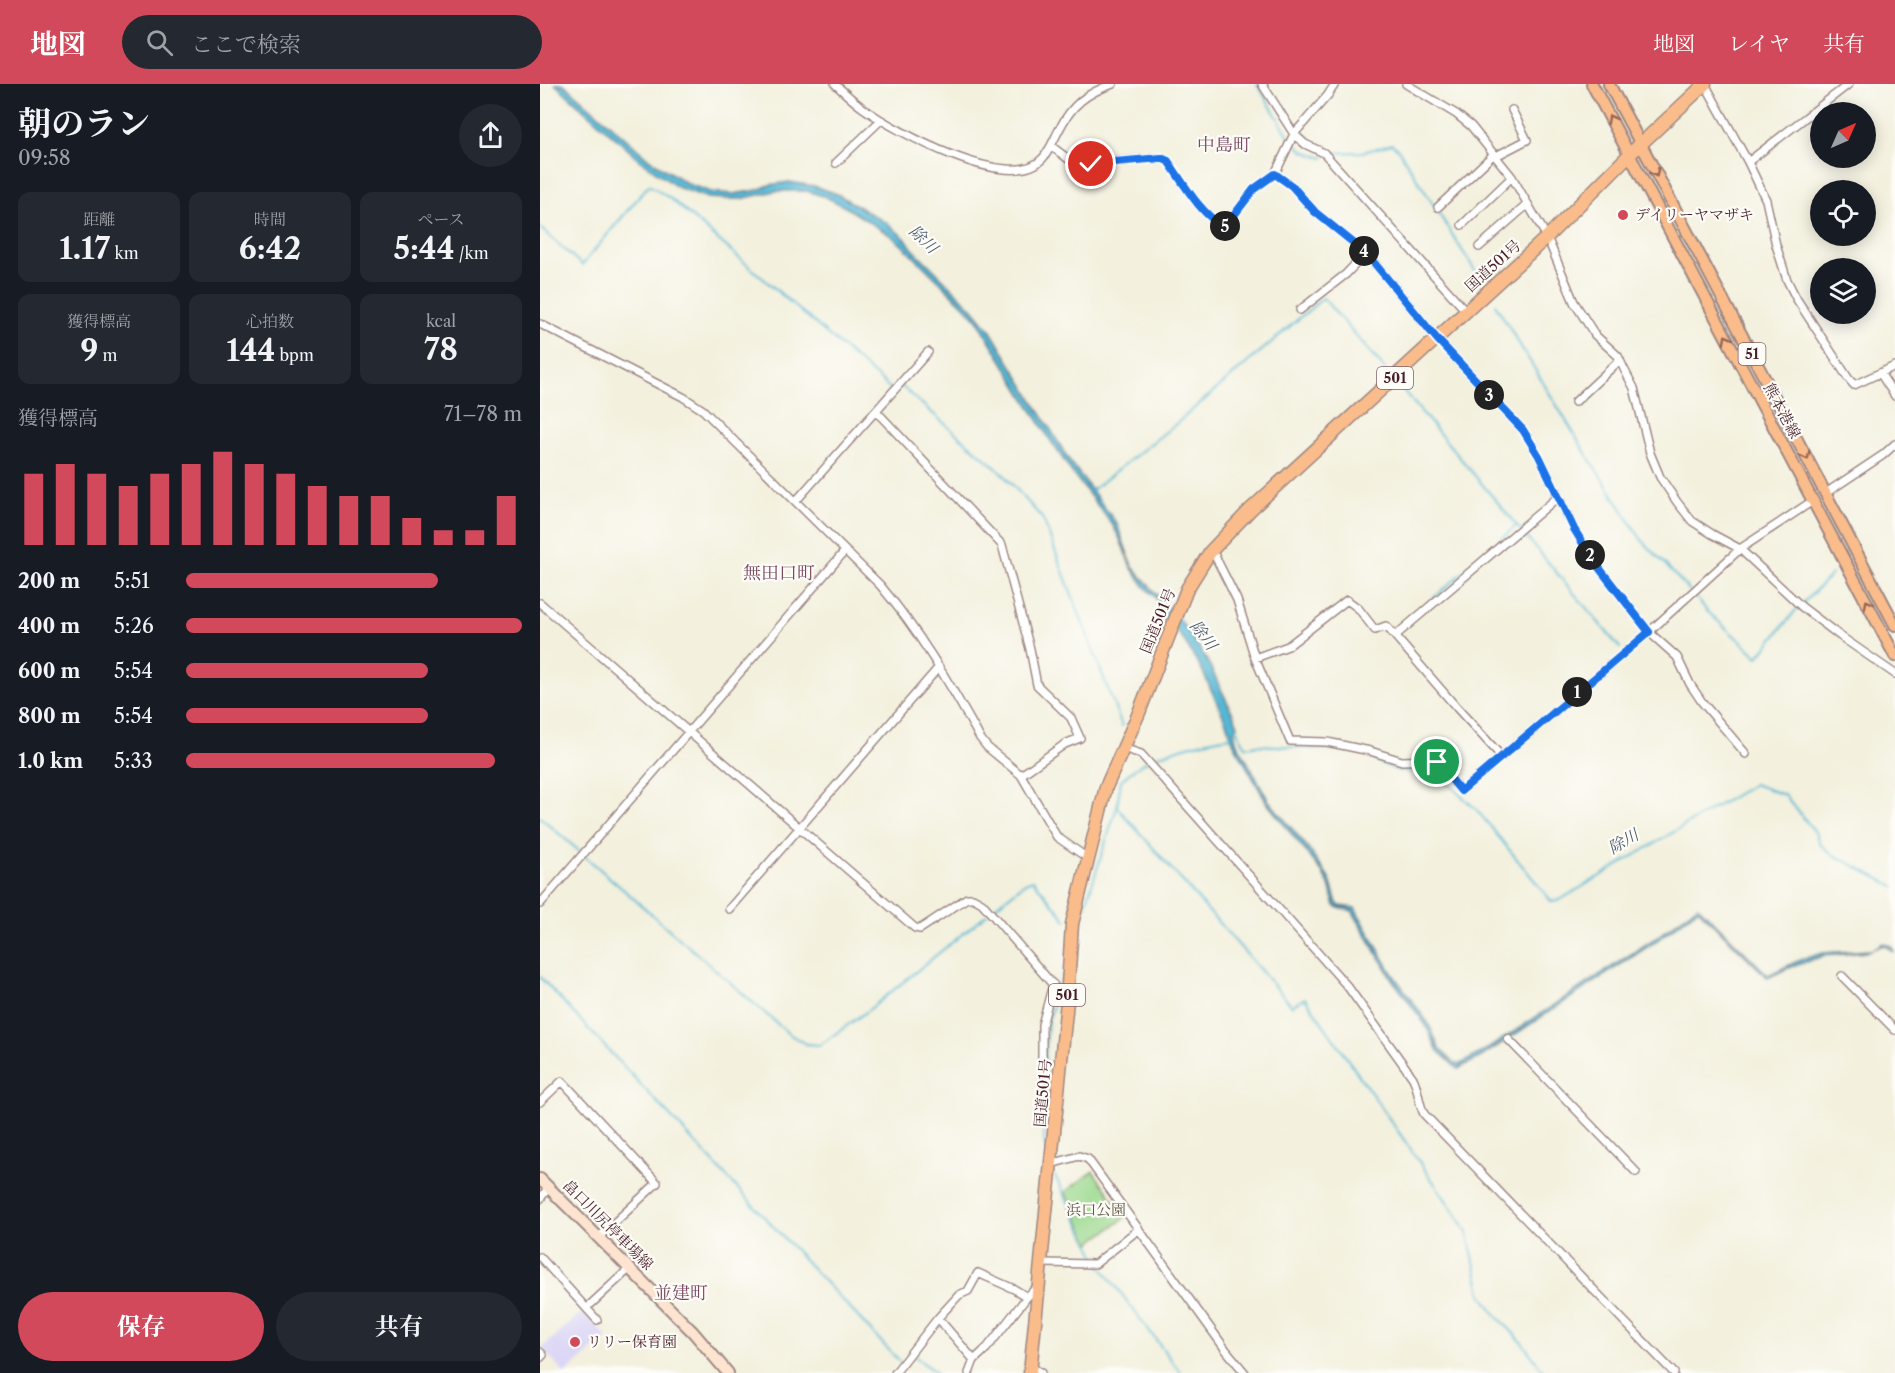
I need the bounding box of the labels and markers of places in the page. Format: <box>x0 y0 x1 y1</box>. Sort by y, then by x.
pin <box>1065 138 1116 189</box>
place label: デイリーヤマザキ <box>1635 205 1754 224</box>
marker: デイリーヤマザキ <box>1616 208 1630 222</box>
pin: 5 <box>1210 211 1240 241</box>
pin: 4 <box>1349 236 1379 266</box>
pin: 3 <box>1474 380 1504 410</box>
pin: 2 <box>1575 540 1605 570</box>
pin: 1 <box>1562 677 1592 707</box>
pin <box>1411 736 1462 787</box>
place label: リリー保育園 <box>587 1332 677 1351</box>
marker: リリー保育園 <box>568 1335 582 1349</box>

